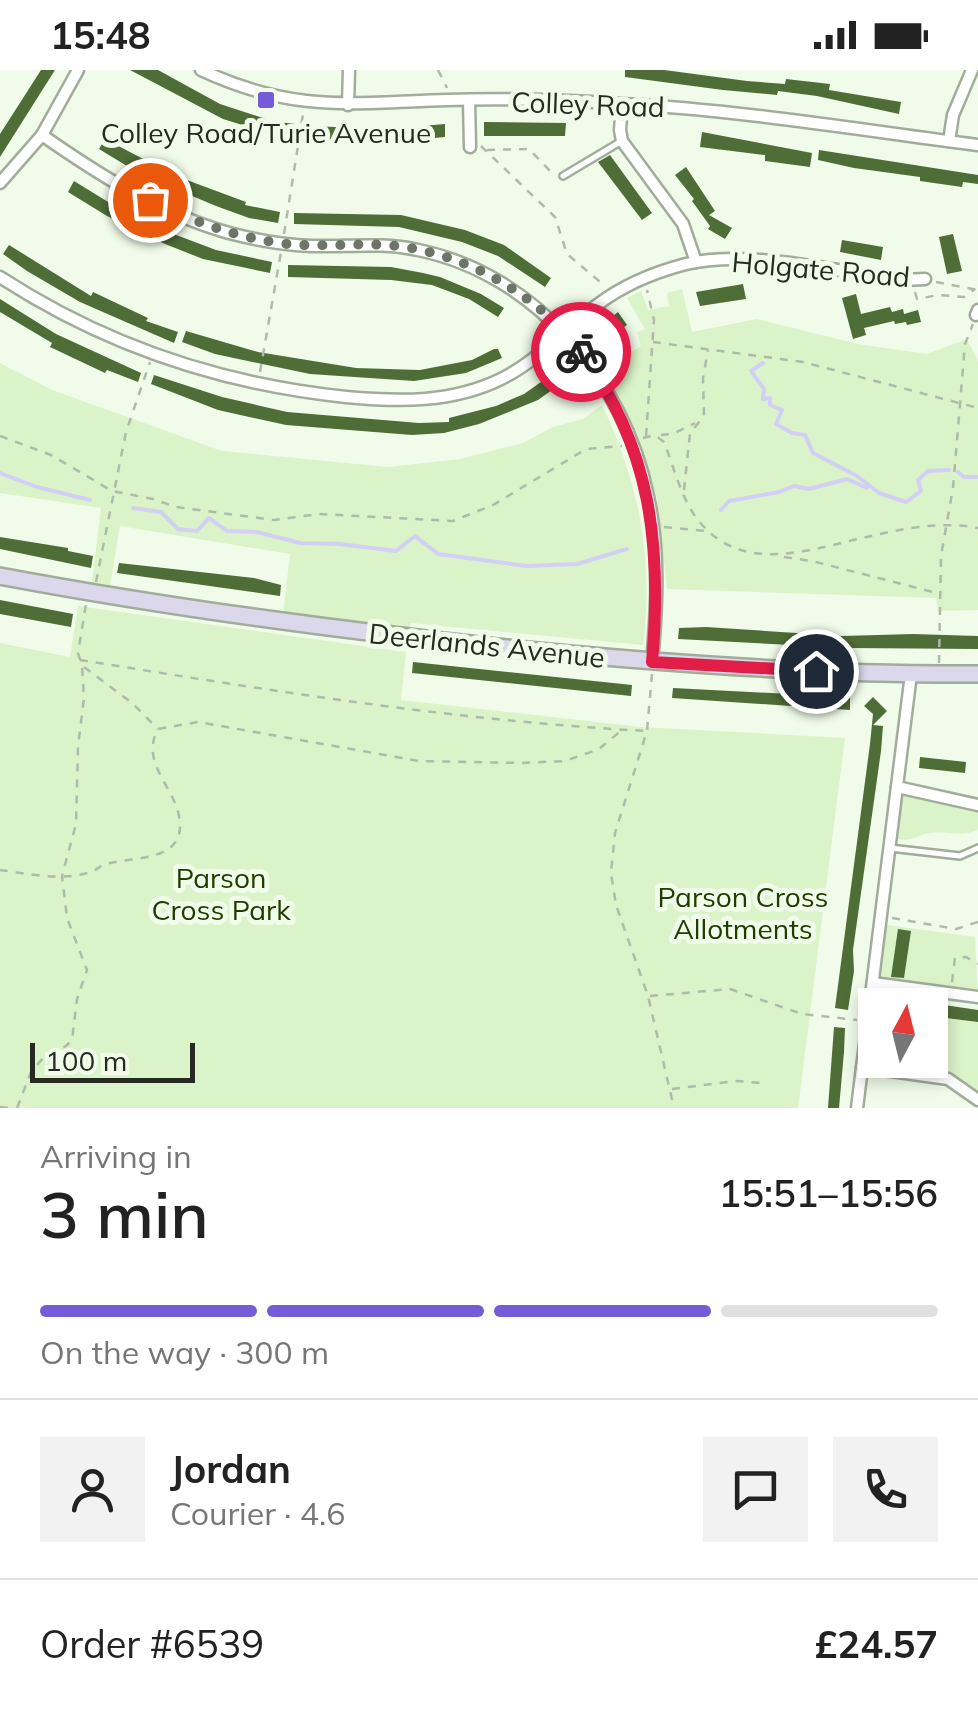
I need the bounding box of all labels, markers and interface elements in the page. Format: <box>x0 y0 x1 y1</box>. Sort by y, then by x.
text: 15:48 <box>50 11 151 59</box>
street label: Colley Road <box>511 84 665 124</box>
marker: Colley Road/Turie Avenue <box>255 89 277 111</box>
place label: Colley Road/Turie Avenue <box>101 115 431 150</box>
pin <box>108 158 193 243</box>
icon: bag <box>123 173 178 228</box>
street label: Holgate Road <box>730 244 912 294</box>
courier <box>531 302 631 402</box>
icon: bike <box>554 325 609 380</box>
street label: Deerlands Avenue <box>367 615 607 675</box>
pin <box>774 629 859 714</box>
icon: home <box>789 644 844 699</box>
park label: Parson Cross Park <box>151 860 291 927</box>
park label: Parson Cross Allotments <box>658 879 828 946</box>
north arrow <box>858 988 948 1078</box>
map controls <box>858 988 948 1078</box>
scale bar <box>30 1038 195 1083</box>
text: 100 m <box>45 1043 127 1078</box>
text: Arriving in <box>40 1136 192 1176</box>
text: 15:51–15:56 <box>718 1169 938 1217</box>
text: 3 min <box>40 1173 209 1254</box>
text: On the way · 300 m <box>40 1332 329 1372</box>
button: person <box>40 1437 145 1542</box>
button: chat <box>703 1437 808 1542</box>
button: phone <box>833 1437 938 1542</box>
text: Jordan <box>170 1445 291 1493</box>
text: Courier · 4.6 <box>170 1493 346 1533</box>
text: Order #6539 <box>40 1620 264 1668</box>
text: £24.57 <box>815 1620 938 1668</box>

